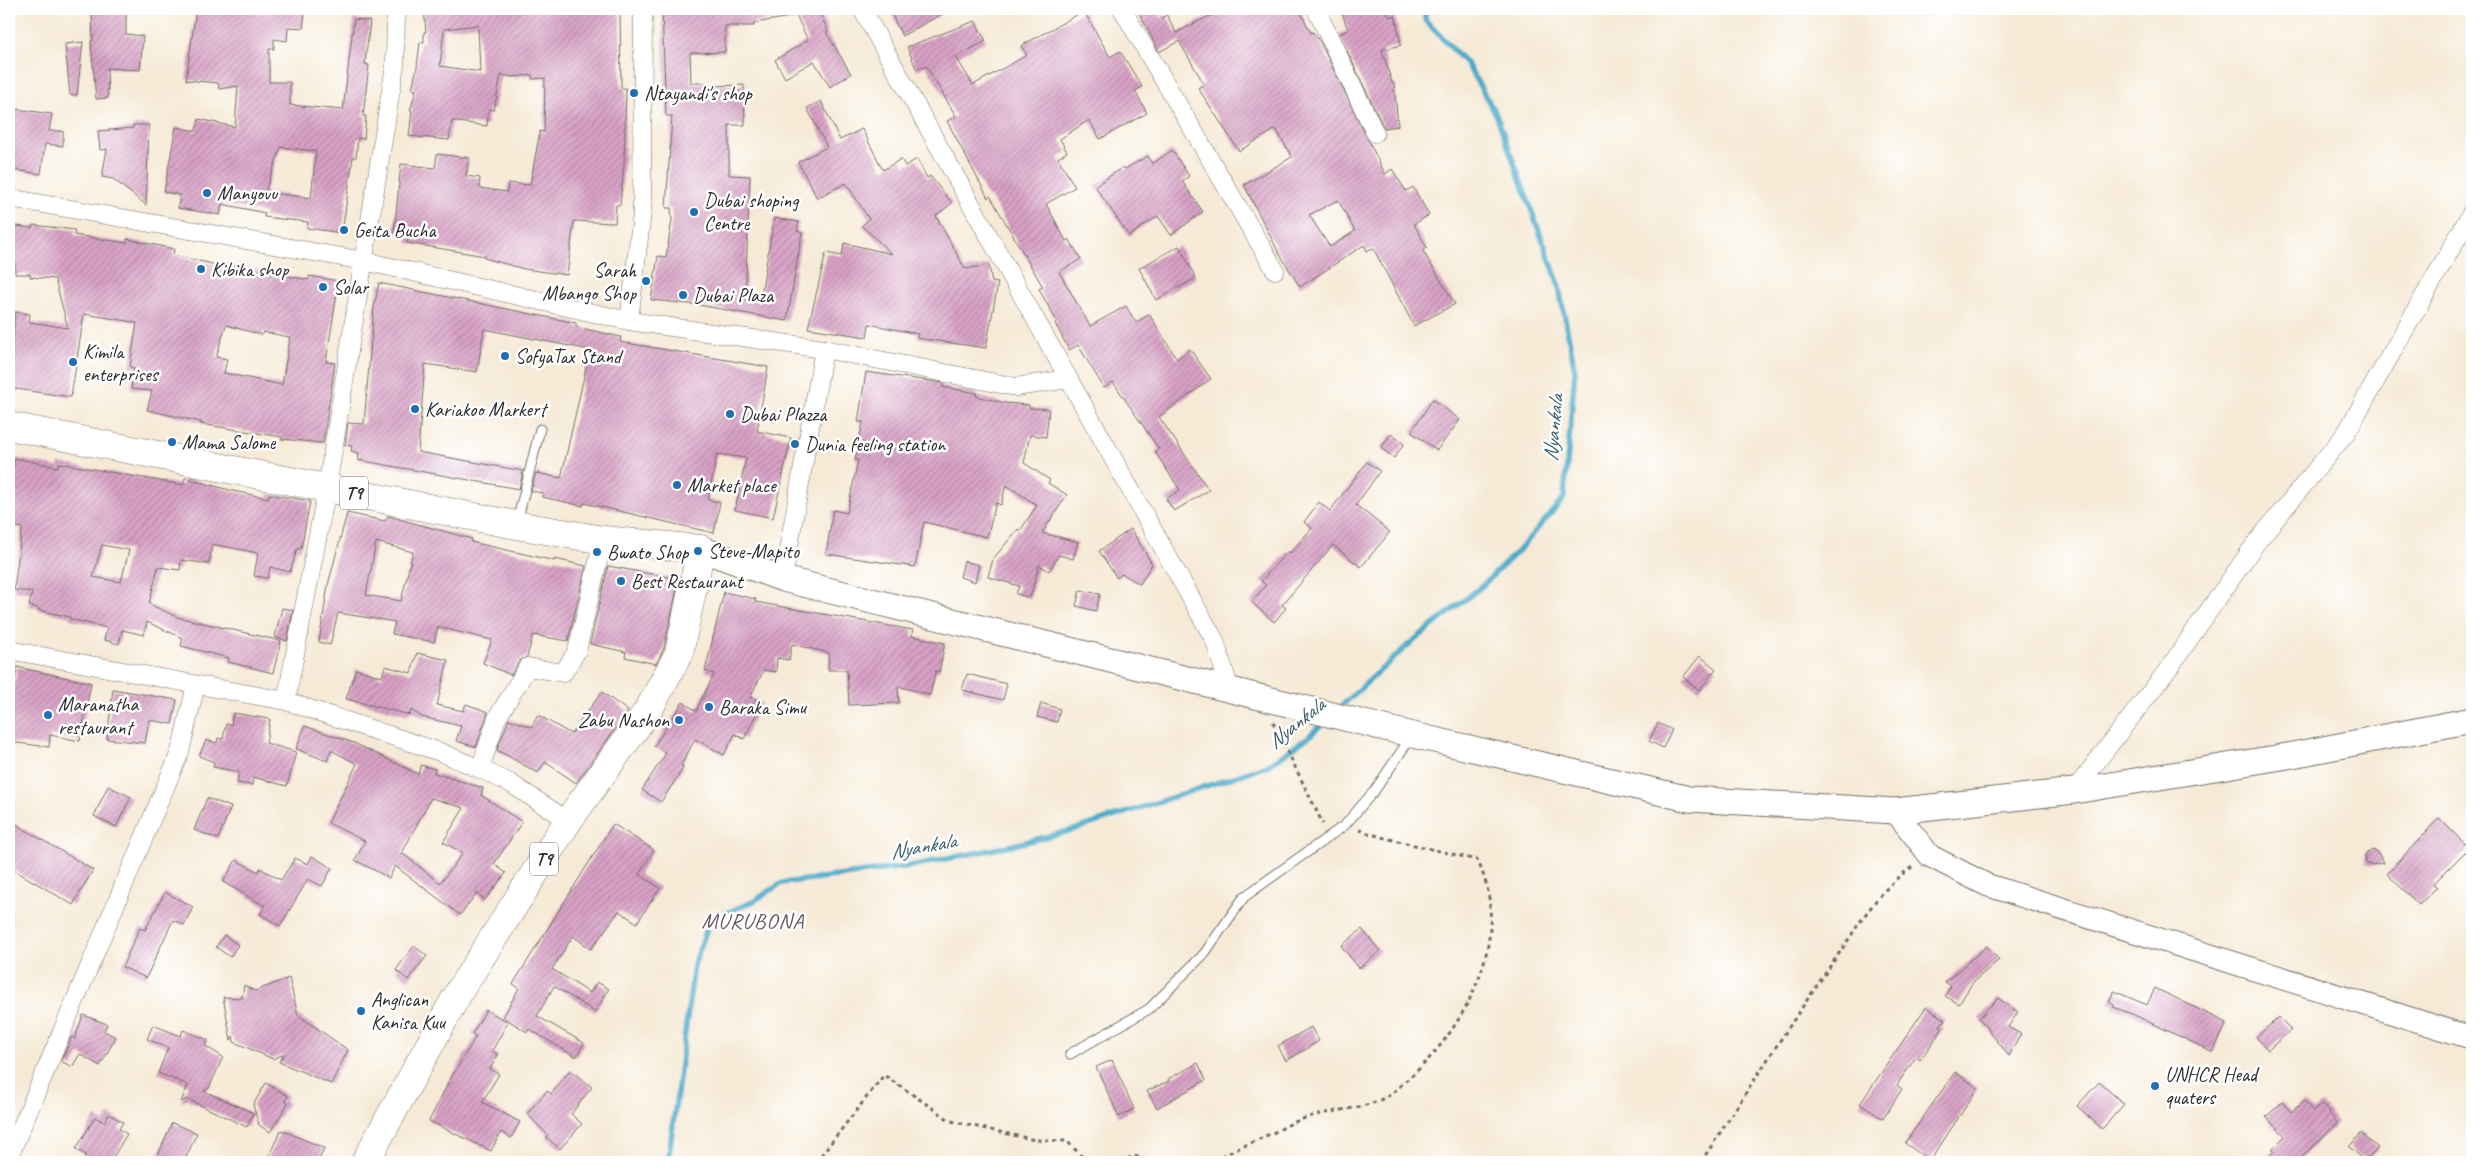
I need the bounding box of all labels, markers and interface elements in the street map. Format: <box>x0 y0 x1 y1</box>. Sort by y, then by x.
place label: Ntayandi's shop <box>644 81 753 106</box>
marker: Ntayandi's shop <box>628 87 640 99</box>
place label: Manyovu <box>217 181 279 206</box>
marker: Manyovu <box>201 187 213 199</box>
place label: Dubai shoping Centre <box>704 188 800 236</box>
marker: Dubai shoping Centre <box>688 206 700 218</box>
place label: Geita Bucha <box>354 218 437 243</box>
marker: Geita Bucha <box>338 224 350 236</box>
place label: Kibika shop <box>211 257 290 282</box>
place label: Sarah Mbango Shop <box>542 258 637 306</box>
marker: Kibika shop <box>195 263 207 275</box>
place label: Solar <box>333 275 370 300</box>
marker: Sarah Mbango Shop <box>640 275 652 287</box>
marker: Solar <box>317 281 329 293</box>
place label: Dubai Plaza <box>693 283 775 308</box>
marker: Dubai Plaza <box>677 289 689 301</box>
place label: Kimila enterprises <box>83 339 160 387</box>
place label: SofyaTax Stand <box>515 344 624 369</box>
marker: SofyaTax Stand <box>499 350 511 362</box>
marker: Kimila enterprises <box>67 356 79 368</box>
water label: Nyankala <box>1537 391 1569 462</box>
place label: Kariakoo Markert <box>425 397 549 422</box>
place label: Dubai Plazza <box>740 402 828 427</box>
marker: Kariakoo Markert <box>409 403 421 415</box>
marker: Dubai Plazza <box>724 408 736 420</box>
place label: Mama Salome <box>182 430 277 455</box>
place label: Dunia feeling station <box>805 432 946 457</box>
marker: Mama Salome <box>166 436 178 448</box>
marker: Dunia feeling station <box>789 438 801 450</box>
place label: Market place <box>687 473 777 498</box>
road number: T9 <box>340 476 368 509</box>
marker: Market place <box>671 479 683 491</box>
place label: Steve-Mapito <box>708 539 800 564</box>
place label: Bwato Shop <box>607 540 690 565</box>
marker: Steve-Mapito <box>692 545 704 557</box>
marker: Bwato Shop <box>591 546 603 558</box>
place label: Best Restaurant <box>631 569 745 594</box>
marker: Best Restaurant <box>615 575 627 587</box>
water label: Nyankala <box>1262 690 1332 754</box>
place label: Maranatha restaurant <box>58 692 139 740</box>
place label: Baraka Simu <box>719 695 808 720</box>
marker: Baraka Simu <box>703 701 715 713</box>
place label: Zabu Nashon <box>578 708 670 733</box>
marker: Maranatha restaurant <box>42 709 54 721</box>
marker: Zabu Nashon <box>673 714 685 726</box>
water label: Nyankala <box>888 827 960 865</box>
road number: T9 <box>530 842 558 876</box>
district label: MURUBONA <box>702 907 804 935</box>
place label: Anglican Kanisa Kuu <box>371 987 447 1035</box>
marker: Anglican Kanisa Kuu <box>355 1005 367 1017</box>
place label: UNHCR Head quaters <box>2165 1062 2260 1110</box>
marker: UNHCR Head quaters <box>2149 1080 2161 1092</box>

